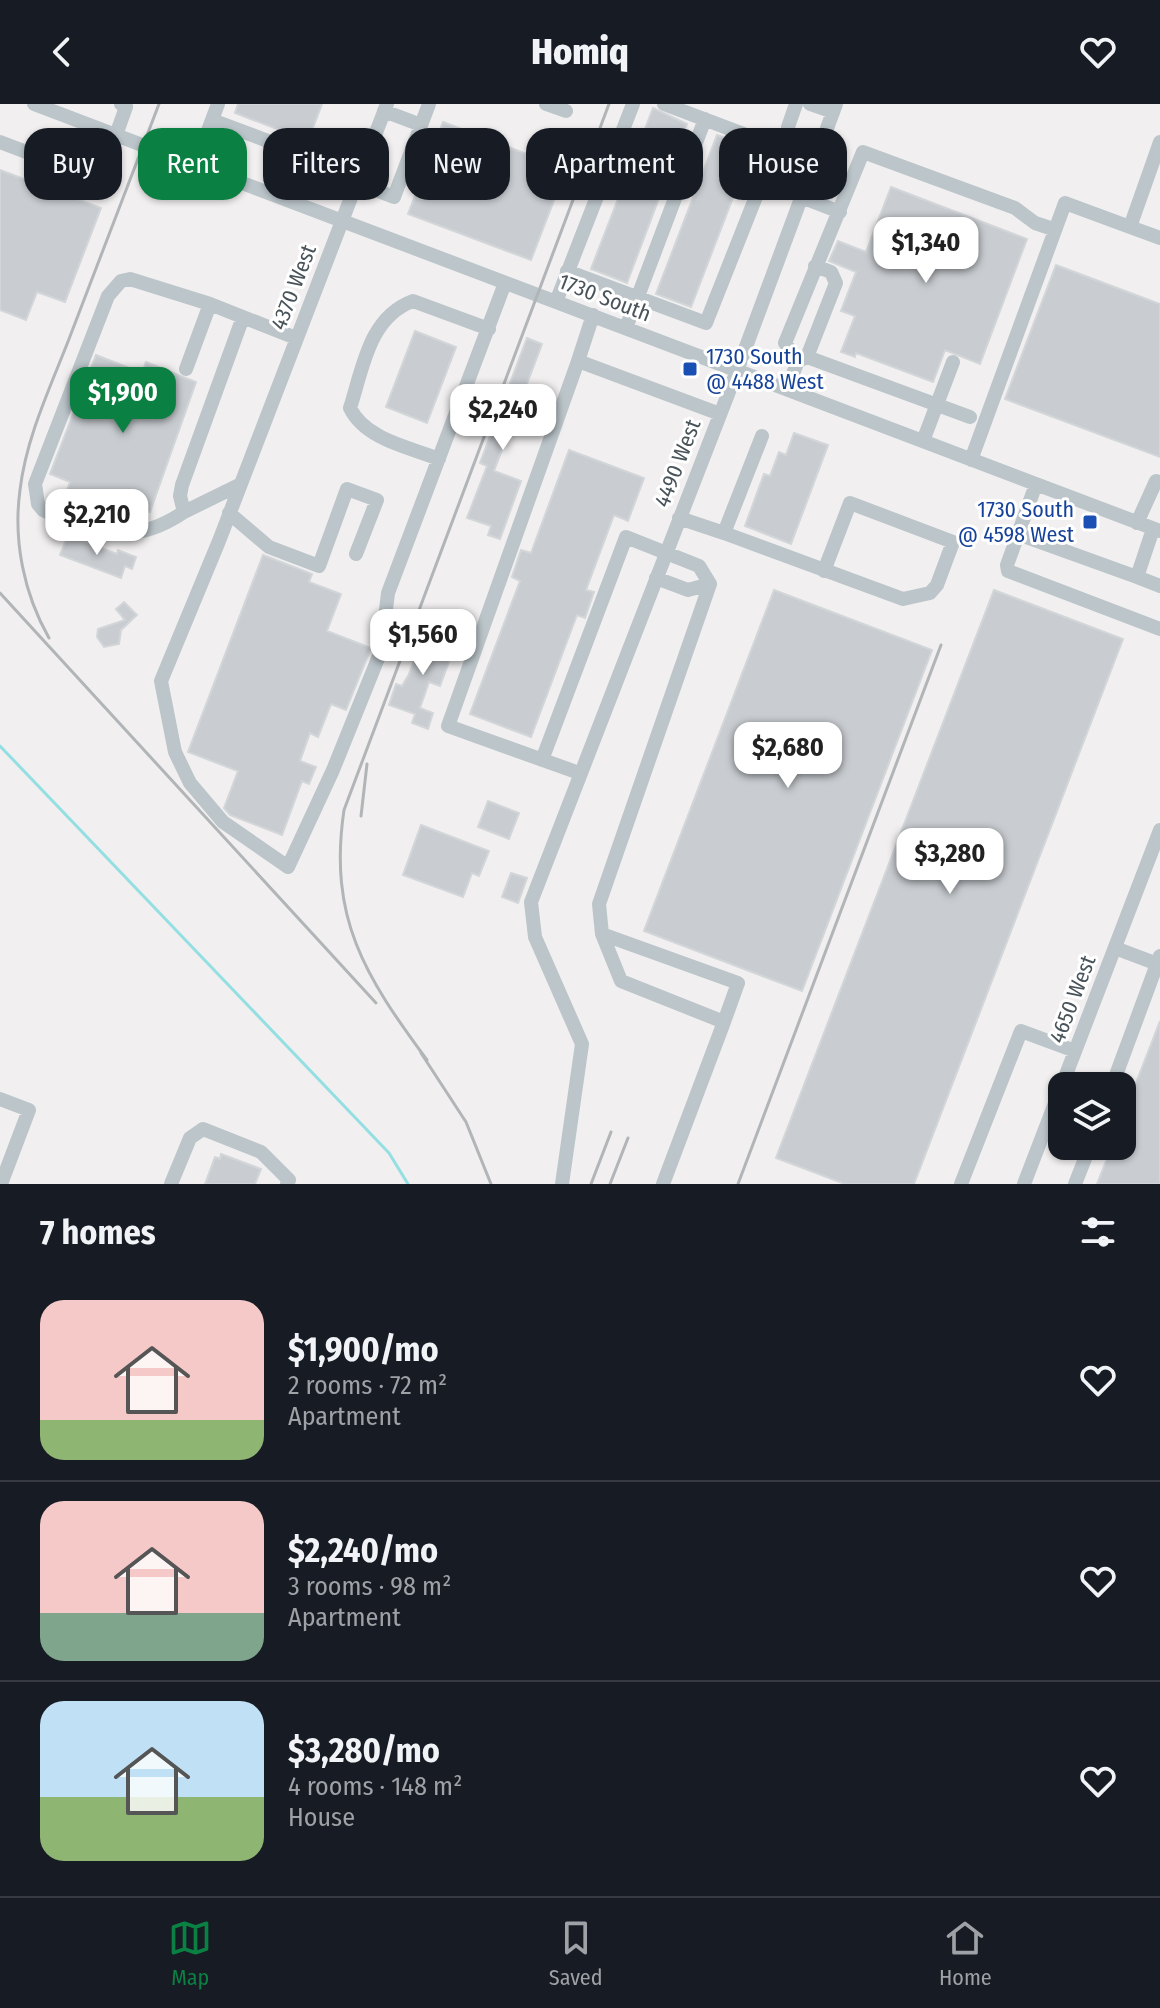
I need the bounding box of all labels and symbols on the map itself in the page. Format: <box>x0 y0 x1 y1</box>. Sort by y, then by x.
pin: $1,340 <box>861 217 991 285</box>
street label: 4370 West <box>265 240 322 334</box>
street label: 1730 South <box>555 268 655 327</box>
place label: 1730 South @ 4488 West <box>706 343 824 395</box>
marker: 1730 South @ 4488 West <box>681 360 699 378</box>
pin: $1,900 <box>58 367 188 435</box>
pin: $2,240 <box>438 384 568 452</box>
street label: 4490 West <box>648 415 707 511</box>
pin: $2,210 <box>32 489 162 557</box>
place label: 1730 South @ 4598 West <box>958 496 1075 548</box>
marker: 1730 South @ 4598 West <box>1081 513 1099 531</box>
pin: $1,560 <box>358 609 488 677</box>
pin: $2,680 <box>723 722 853 790</box>
pin: $3,280 <box>885 828 1015 896</box>
street label: 4650 West <box>1043 951 1102 1047</box>

